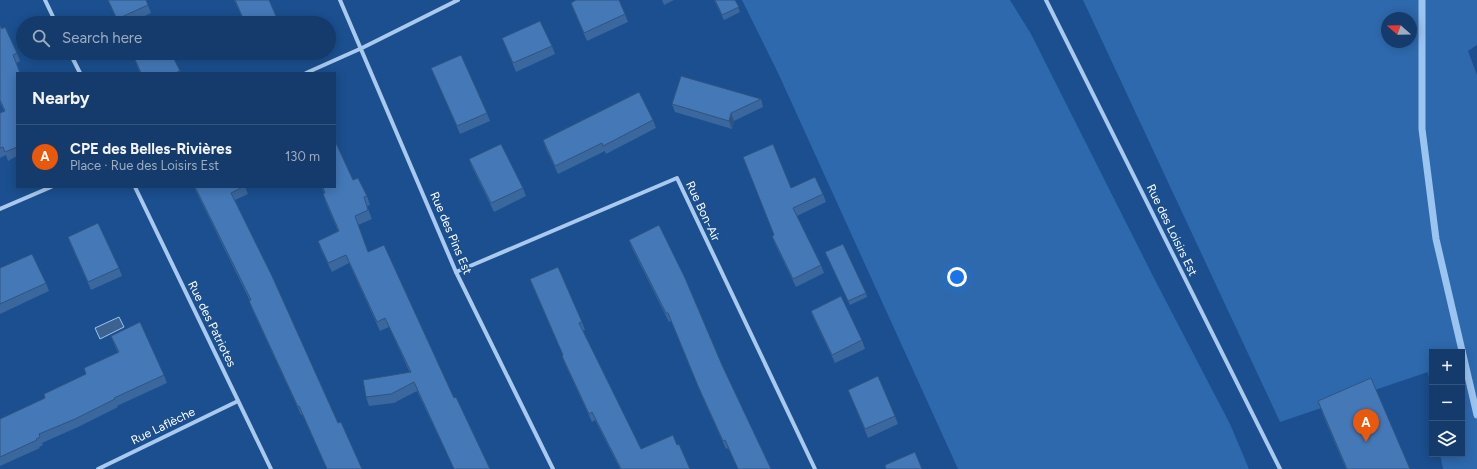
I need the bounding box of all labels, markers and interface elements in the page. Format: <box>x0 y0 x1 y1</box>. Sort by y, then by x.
north arrow <box>1381 12 1417 48</box>
search box <box>16 16 336 60</box>
icon: search <box>30 27 52 49</box>
text: Search here <box>62 29 142 47</box>
text: Nearby <box>32 88 90 108</box>
text: CPE des Belles-Rivières <box>70 140 232 158</box>
text: A <box>40 149 50 164</box>
text: 130 m <box>285 149 320 164</box>
text: Place · Rue des Loisirs Est <box>70 158 219 173</box>
street label: Rue Bon-Air <box>683 179 723 243</box>
street label: Rue des Loisirs Est <box>1144 182 1200 278</box>
street label: Rue des Pins Est <box>427 190 475 277</box>
your location <box>947 267 967 287</box>
street label: Rue des Patriotes <box>185 279 239 370</box>
map controls <box>1429 349 1465 457</box>
button: + <box>1429 349 1465 385</box>
button: − <box>1429 385 1465 421</box>
street label: Rue Laflèche <box>129 404 198 448</box>
pin: A <box>1353 409 1379 442</box>
button: layers <box>1429 421 1465 457</box>

